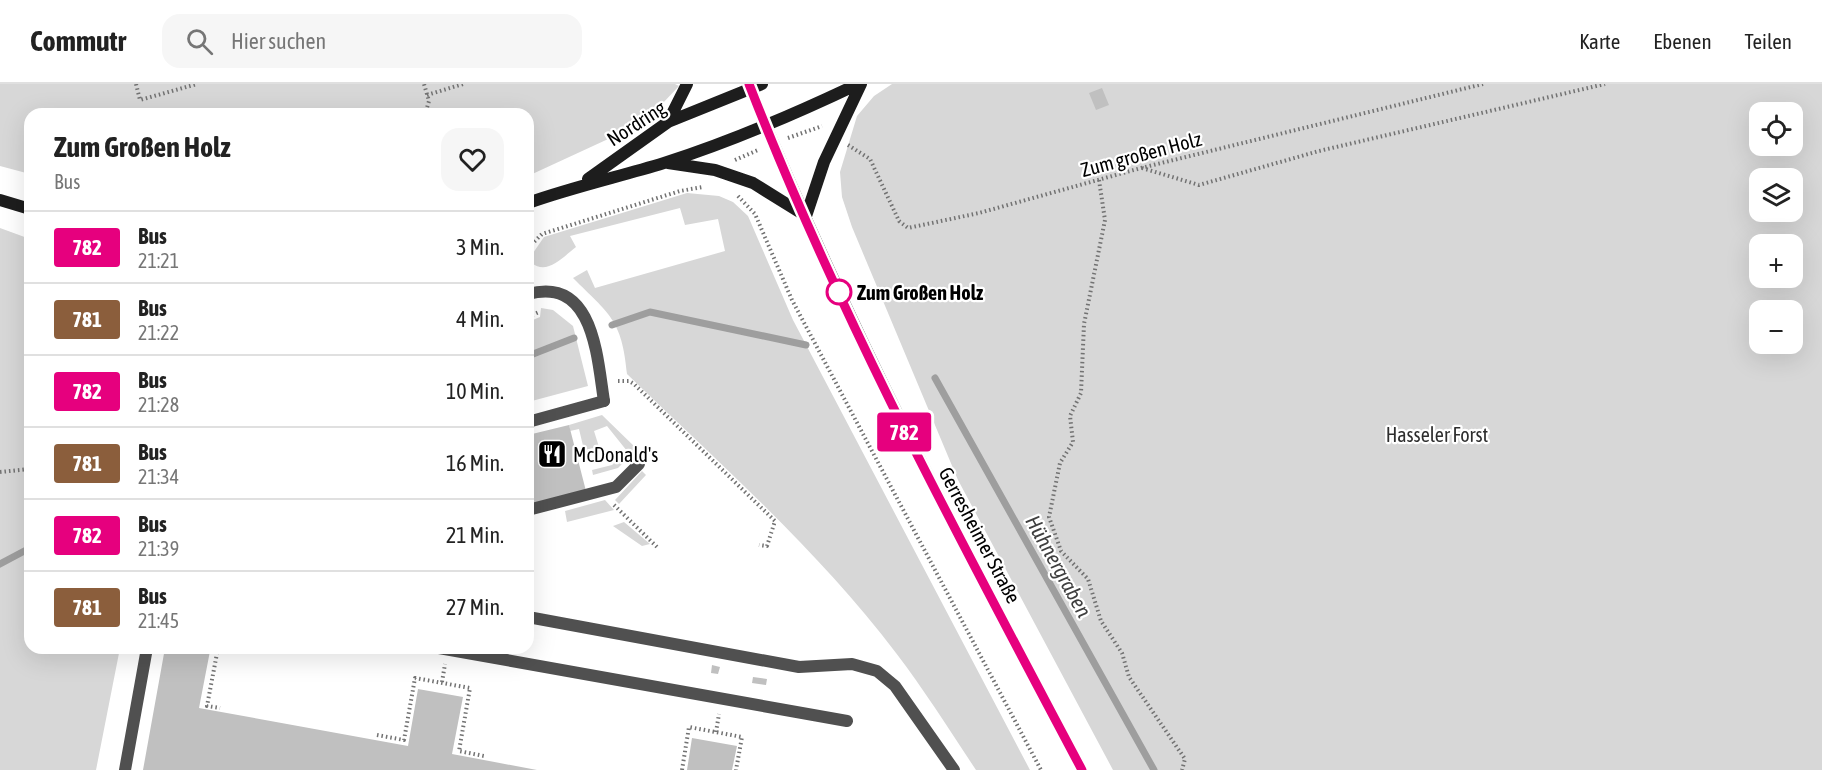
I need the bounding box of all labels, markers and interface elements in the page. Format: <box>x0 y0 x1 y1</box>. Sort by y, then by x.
search box <box>162 14 582 68</box>
text: Commutr <box>30 25 126 57</box>
icon: search <box>183 25 216 58</box>
text: Hier suchen <box>231 28 326 54</box>
text: Karte <box>1579 29 1620 53</box>
text: Ebenen <box>1653 29 1712 53</box>
text: Teilen <box>1745 29 1792 53</box>
street label: Nordring <box>602 95 670 150</box>
map controls <box>1749 102 1803 354</box>
button: locate <box>1749 102 1803 156</box>
street label: Zum großen Holz <box>1078 127 1204 181</box>
button: heart <box>441 128 504 191</box>
text: Zum Großen Holz <box>54 131 231 163</box>
button: layers <box>1749 168 1803 222</box>
text: Bus <box>54 170 80 193</box>
text: Bus <box>138 223 167 249</box>
text: 3 Min. <box>456 234 504 260</box>
button: + <box>1749 234 1803 288</box>
text: 782 <box>72 235 102 259</box>
text: 21:21 <box>138 249 179 272</box>
marker: Zum Großen Holz <box>826 279 852 305</box>
place label: Zum Großen Holz <box>857 281 984 304</box>
text: Bus <box>138 295 167 321</box>
button: − <box>1749 300 1803 354</box>
text: 4 Min. <box>456 306 504 332</box>
text: 781 <box>72 307 102 331</box>
text: 21:22 <box>138 321 179 344</box>
text: Bus <box>138 367 167 393</box>
text: 10 Min. <box>446 378 504 404</box>
text: 782 <box>72 379 102 403</box>
text: 21:28 <box>138 393 179 416</box>
line badge: 782 <box>870 412 938 452</box>
text: 782 <box>889 420 919 444</box>
park label: Hasseler Forst <box>1386 423 1489 446</box>
restaurant icon: McDonald's <box>536 438 568 470</box>
text: Bus <box>138 439 167 465</box>
place label: McDonald's <box>573 443 658 466</box>
text: 16 Min. <box>446 450 504 476</box>
text: 781 <box>72 451 102 475</box>
street label: Gerresheimer Straße <box>935 463 1025 607</box>
text: 21:34 <box>138 465 179 488</box>
text: Bus <box>138 511 167 537</box>
water label: Hühnergraben <box>1021 511 1097 621</box>
text: 21 Min. <box>446 522 504 548</box>
text: 782 <box>72 523 102 547</box>
text: 21:39 <box>138 537 179 560</box>
text: Bus <box>138 583 167 609</box>
text: 27 Min. <box>446 594 504 620</box>
text: 781 <box>72 595 102 619</box>
text: 21:45 <box>138 609 179 632</box>

